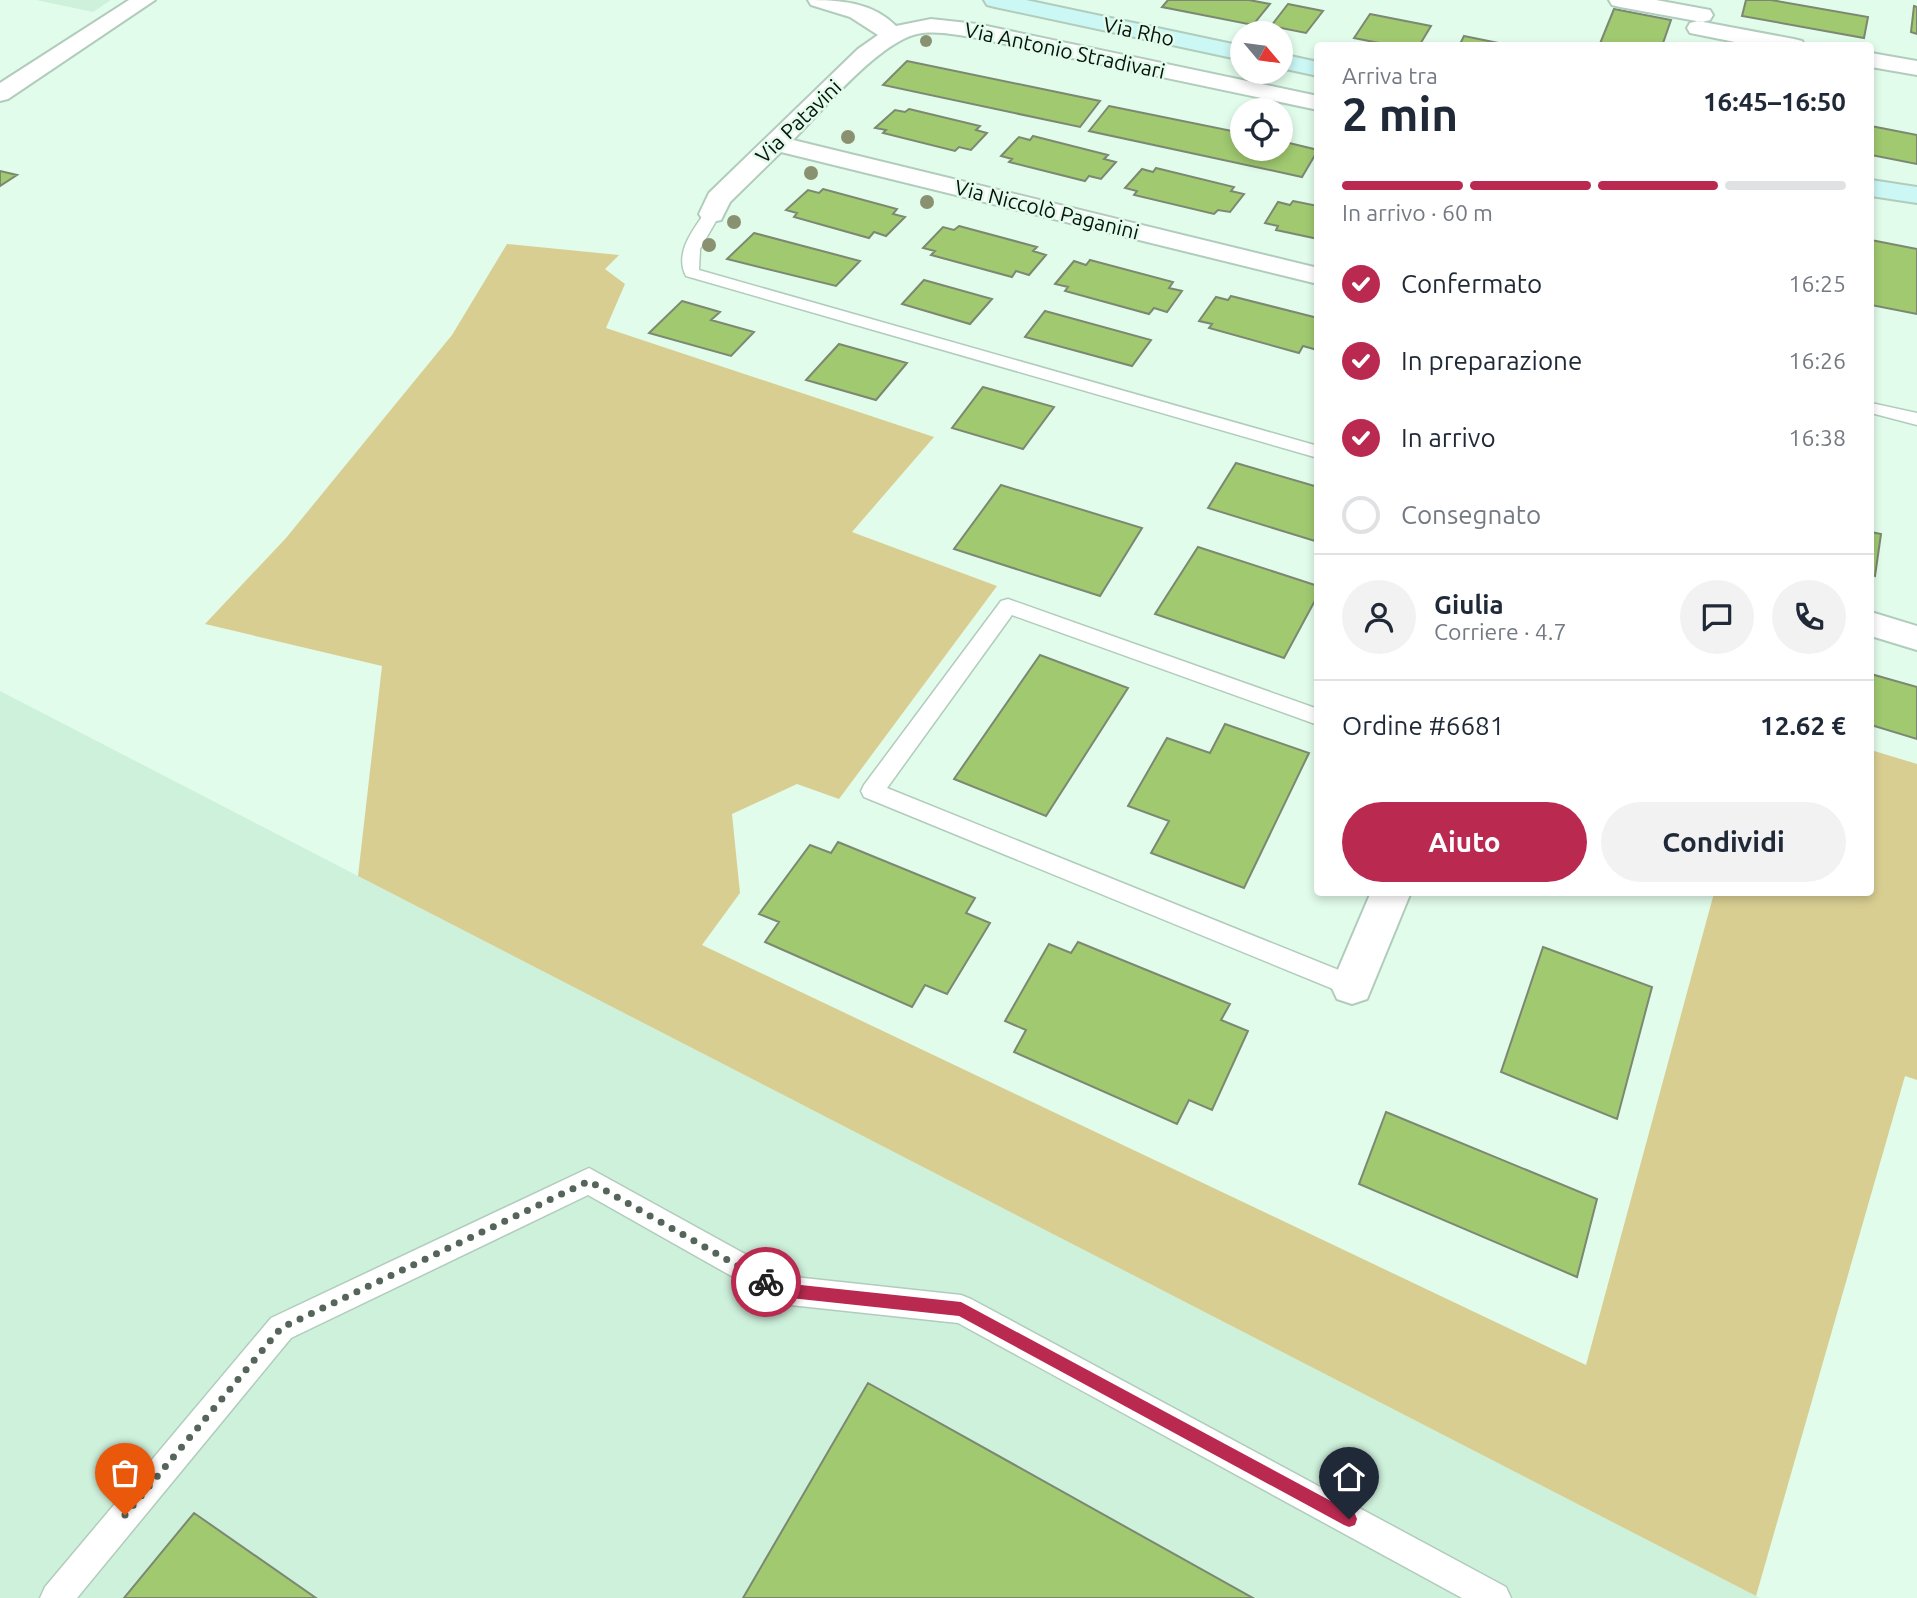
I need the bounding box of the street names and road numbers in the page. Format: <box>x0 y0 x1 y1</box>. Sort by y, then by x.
street label: Via Rho <box>1101 12 1177 50</box>
street label: Via Antonio Stradivari <box>963 17 1167 83</box>
street label: Via Patavini <box>750 74 846 168</box>
street label: Via Niccolò Paganini <box>952 174 1142 244</box>

